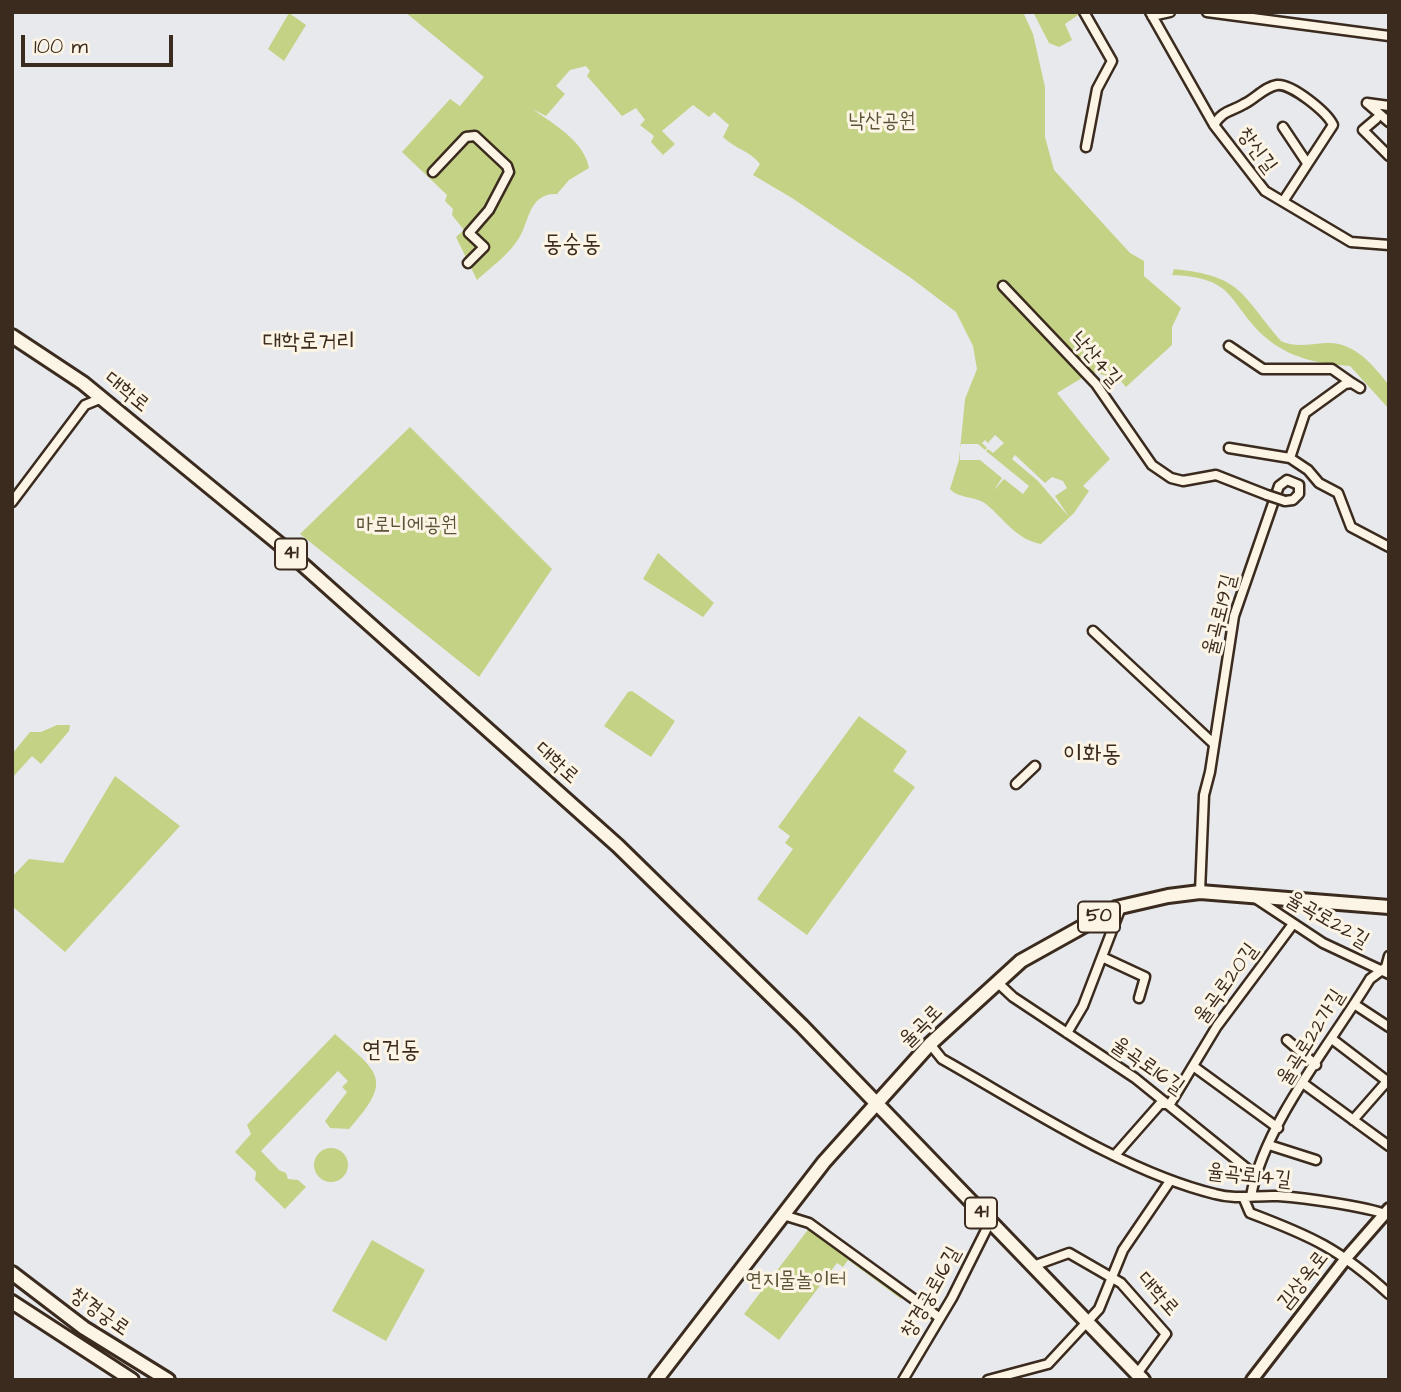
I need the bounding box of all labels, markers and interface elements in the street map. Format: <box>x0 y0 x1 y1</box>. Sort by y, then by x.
scale bar <box>24 21 177 65</box>
text: 100 m <box>34 32 88 61</box>
park label: 낙산공원 <box>848 110 916 136</box>
street label: 창신길 <box>1231 123 1281 179</box>
district label: 동숭동 <box>543 232 601 260</box>
street label: 낙산4길 <box>1064 327 1126 393</box>
district label: 대학로거리 <box>263 329 355 357</box>
street label: 대학로 <box>98 367 154 419</box>
park label: 마로니에공원 <box>356 514 458 540</box>
road number: 41 <box>275 538 307 569</box>
street label: 율곡로19길 <box>1199 572 1243 658</box>
street label: 대학로 <box>529 738 583 790</box>
district label: 이화동 <box>1063 742 1121 770</box>
street label: 율곡로22길 <box>1281 887 1373 955</box>
road number: 50 <box>1078 902 1120 932</box>
street label: 율곡로20길 <box>1190 939 1264 1029</box>
street label: 율곡로22가길 <box>1273 985 1351 1091</box>
street label: 율곡로 <box>895 1000 949 1054</box>
street label: 율곡로16길 <box>1106 1033 1188 1101</box>
district label: 연건동 <box>362 1038 420 1066</box>
street label: 율곡로14길 <box>1206 1160 1292 1194</box>
road number: 41 <box>965 1198 997 1228</box>
street label: 창경궁로16길 <box>897 1243 967 1343</box>
street label: 김상옥로 <box>1273 1247 1335 1315</box>
street label: 대학로 <box>1131 1268 1183 1322</box>
park label: 연지물놀이터 <box>745 1269 847 1295</box>
street label: 창경궁로 <box>64 1283 134 1343</box>

